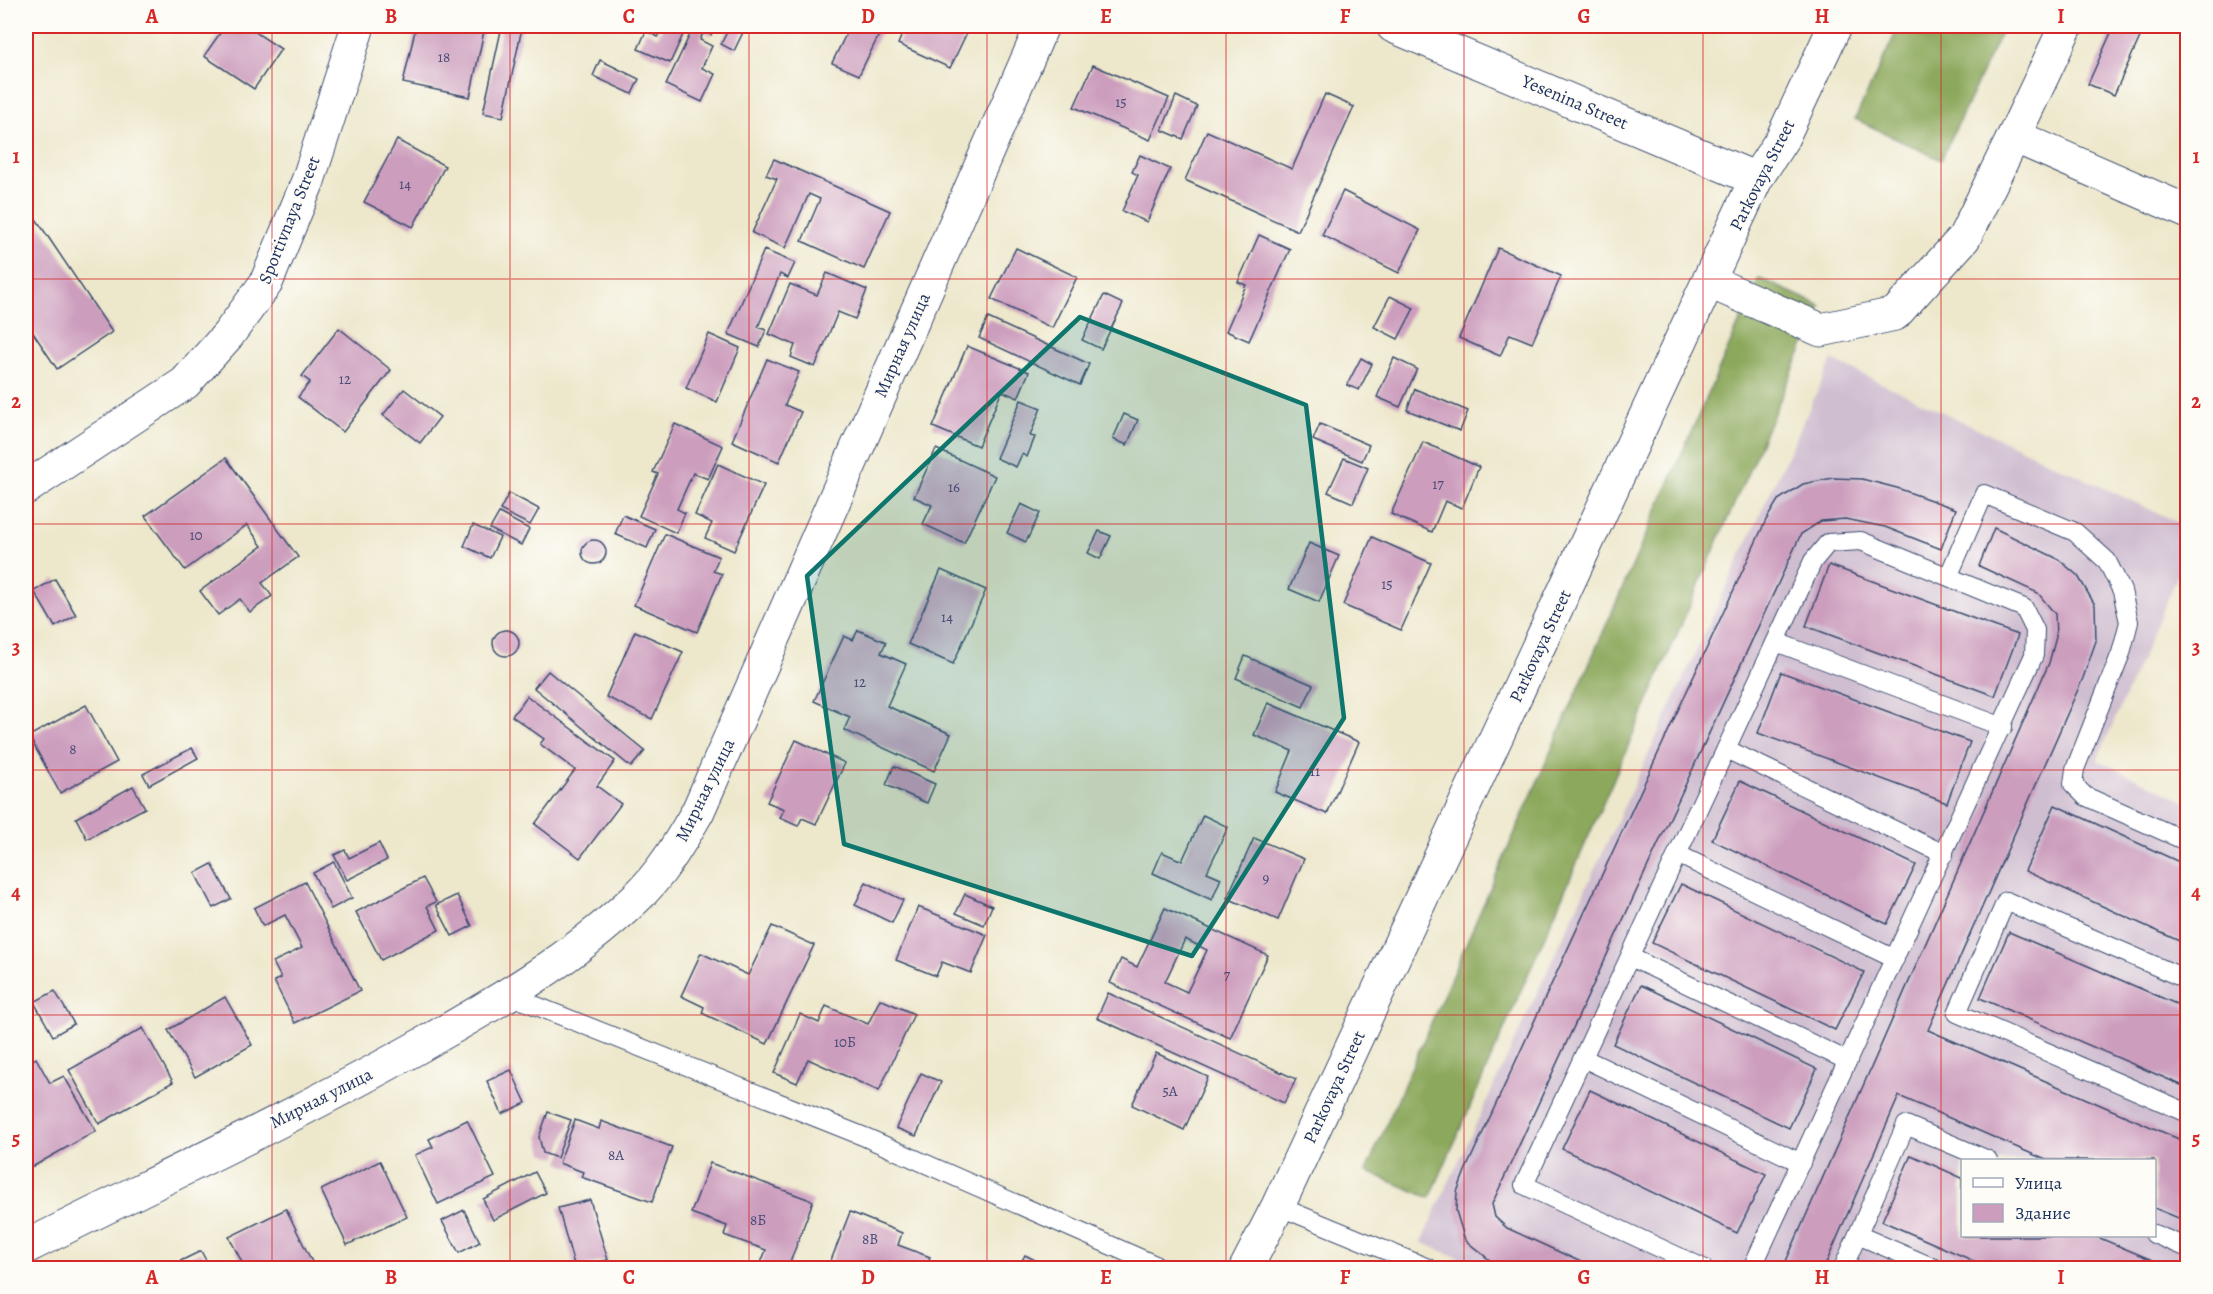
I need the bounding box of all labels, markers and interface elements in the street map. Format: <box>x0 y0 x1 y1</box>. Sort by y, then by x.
text: A <box>145 3 159 30</box>
text: B <box>385 3 397 30</box>
text: C <box>623 3 635 30</box>
text: D <box>861 3 875 30</box>
text: E <box>1100 3 1112 30</box>
text: F <box>1340 3 1351 30</box>
text: G <box>1577 3 1591 30</box>
text: H <box>1815 3 1830 30</box>
text: I <box>2057 3 2065 30</box>
house number: 18 <box>438 47 450 67</box>
street label: Yesenina Street <box>1517 68 1632 135</box>
house number: 15 <box>1115 92 1127 112</box>
street label: Parkovaya Street <box>1724 115 1800 235</box>
text: 1 <box>12 143 20 170</box>
text: 1 <box>2192 143 2200 170</box>
street label: Sportivnaya Street <box>252 153 326 287</box>
house number: 14 <box>399 174 411 194</box>
street label: Мирная улица <box>868 288 936 401</box>
house number: 12 <box>339 369 351 389</box>
text: 2 <box>11 388 21 415</box>
text: 2 <box>2191 388 2201 415</box>
house number: 17 <box>1432 474 1444 494</box>
house number: 16 <box>948 477 960 497</box>
house number: 10 <box>189 525 203 545</box>
house number: 15 <box>1381 574 1393 594</box>
street label: Parkovaya Street <box>1503 586 1577 706</box>
house number: 14 <box>941 607 953 627</box>
text: 3 <box>12 634 20 661</box>
text: 3 <box>2192 634 2200 661</box>
house number: 12 <box>854 672 866 692</box>
street label: Мирная улица <box>670 734 741 846</box>
house number: 8 <box>69 739 77 759</box>
house number: 11 <box>1310 761 1320 781</box>
house number: 9 <box>1263 868 1270 888</box>
text: 4 <box>11 879 21 906</box>
text: 4 <box>2191 879 2201 906</box>
house number: 7 <box>1224 965 1231 985</box>
street label: Parkovaya Street <box>1297 1027 1371 1147</box>
house number: 10Б <box>834 1032 856 1052</box>
street label: Мирная улица <box>266 1062 377 1134</box>
house number: 5А <box>1162 1081 1178 1101</box>
text: 5 <box>12 1125 20 1152</box>
text: 5 <box>2192 1125 2200 1152</box>
house number: 8А <box>608 1145 624 1165</box>
legend <box>1961 1159 2156 1237</box>
text: Улица <box>2015 1171 2063 1195</box>
text: Здание <box>2015 1201 2071 1225</box>
house number: 8Б <box>750 1210 766 1230</box>
house number: 8В <box>862 1229 878 1249</box>
text: A <box>145 1264 159 1291</box>
text: B <box>385 1264 397 1291</box>
text: C <box>623 1264 635 1291</box>
text: D <box>861 1264 875 1291</box>
text: E <box>1100 1264 1112 1291</box>
text: F <box>1340 1264 1351 1291</box>
text: G <box>1577 1264 1591 1291</box>
text: H <box>1815 1264 1830 1291</box>
text: I <box>2057 1264 2065 1291</box>

